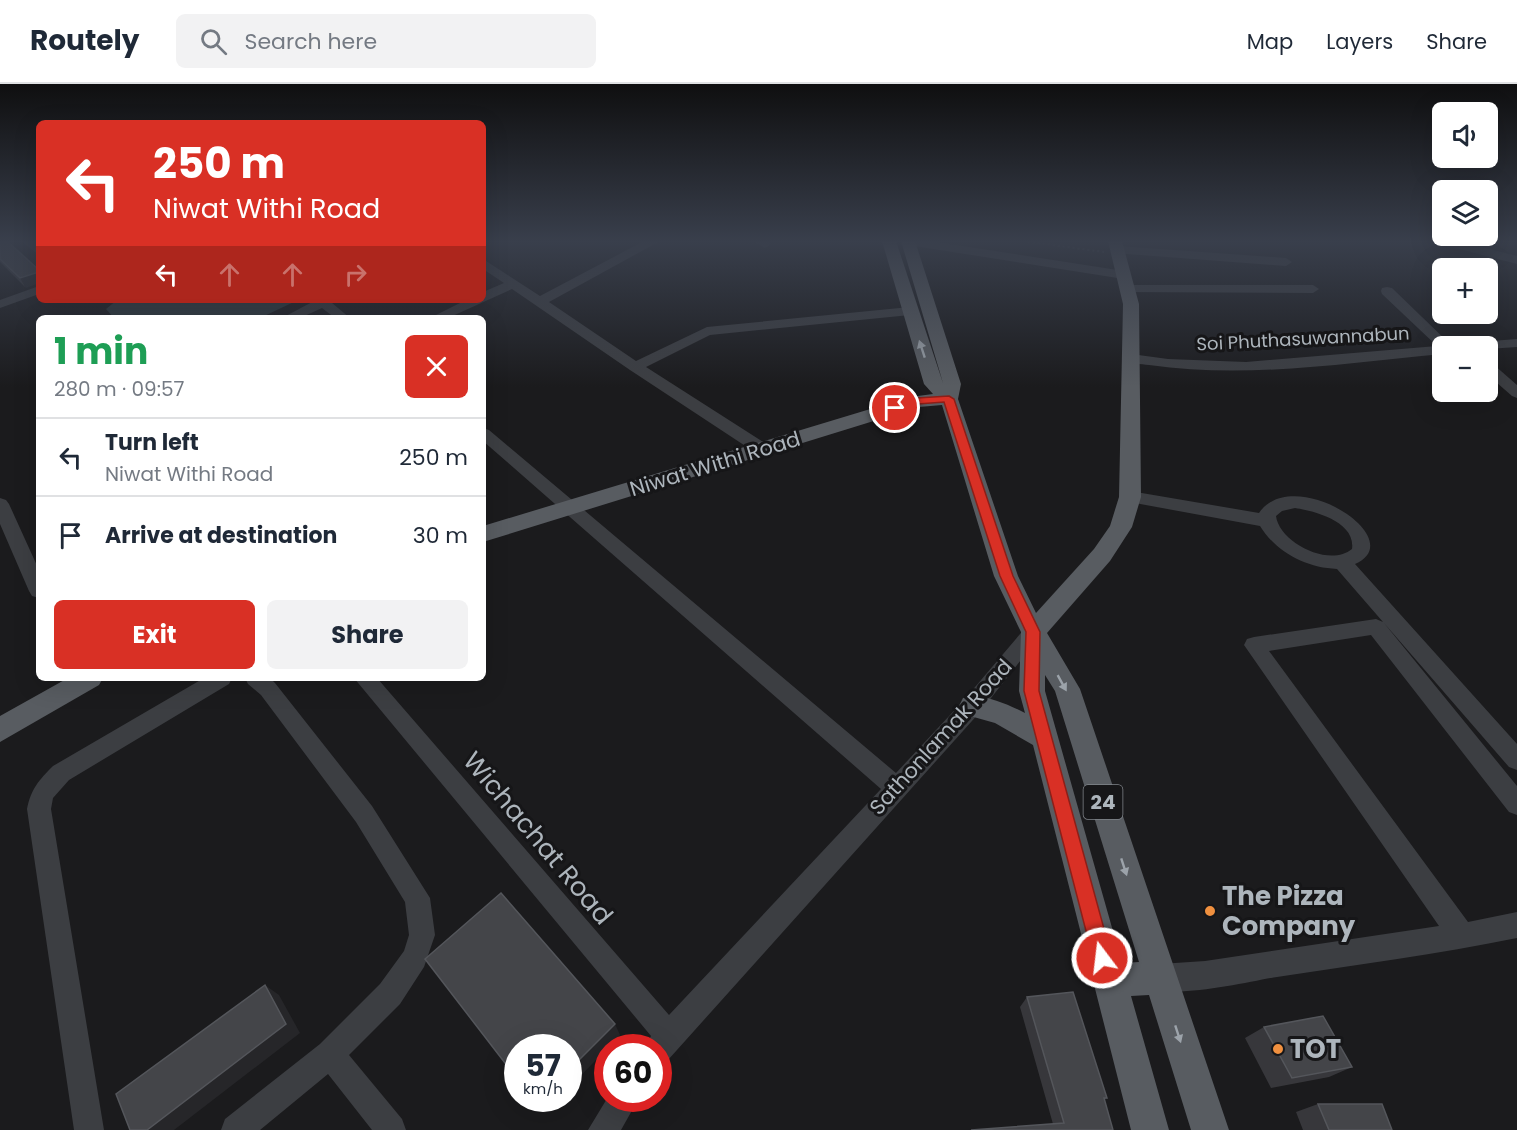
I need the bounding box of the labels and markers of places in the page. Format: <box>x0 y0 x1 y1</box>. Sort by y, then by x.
pin <box>869 382 920 433</box>
place label: The Pizza Company <box>1222 878 1356 944</box>
marker: The Pizza Company <box>1203 904 1217 918</box>
place label: TOT <box>1290 1031 1341 1067</box>
marker: TOT <box>1271 1042 1285 1056</box>

